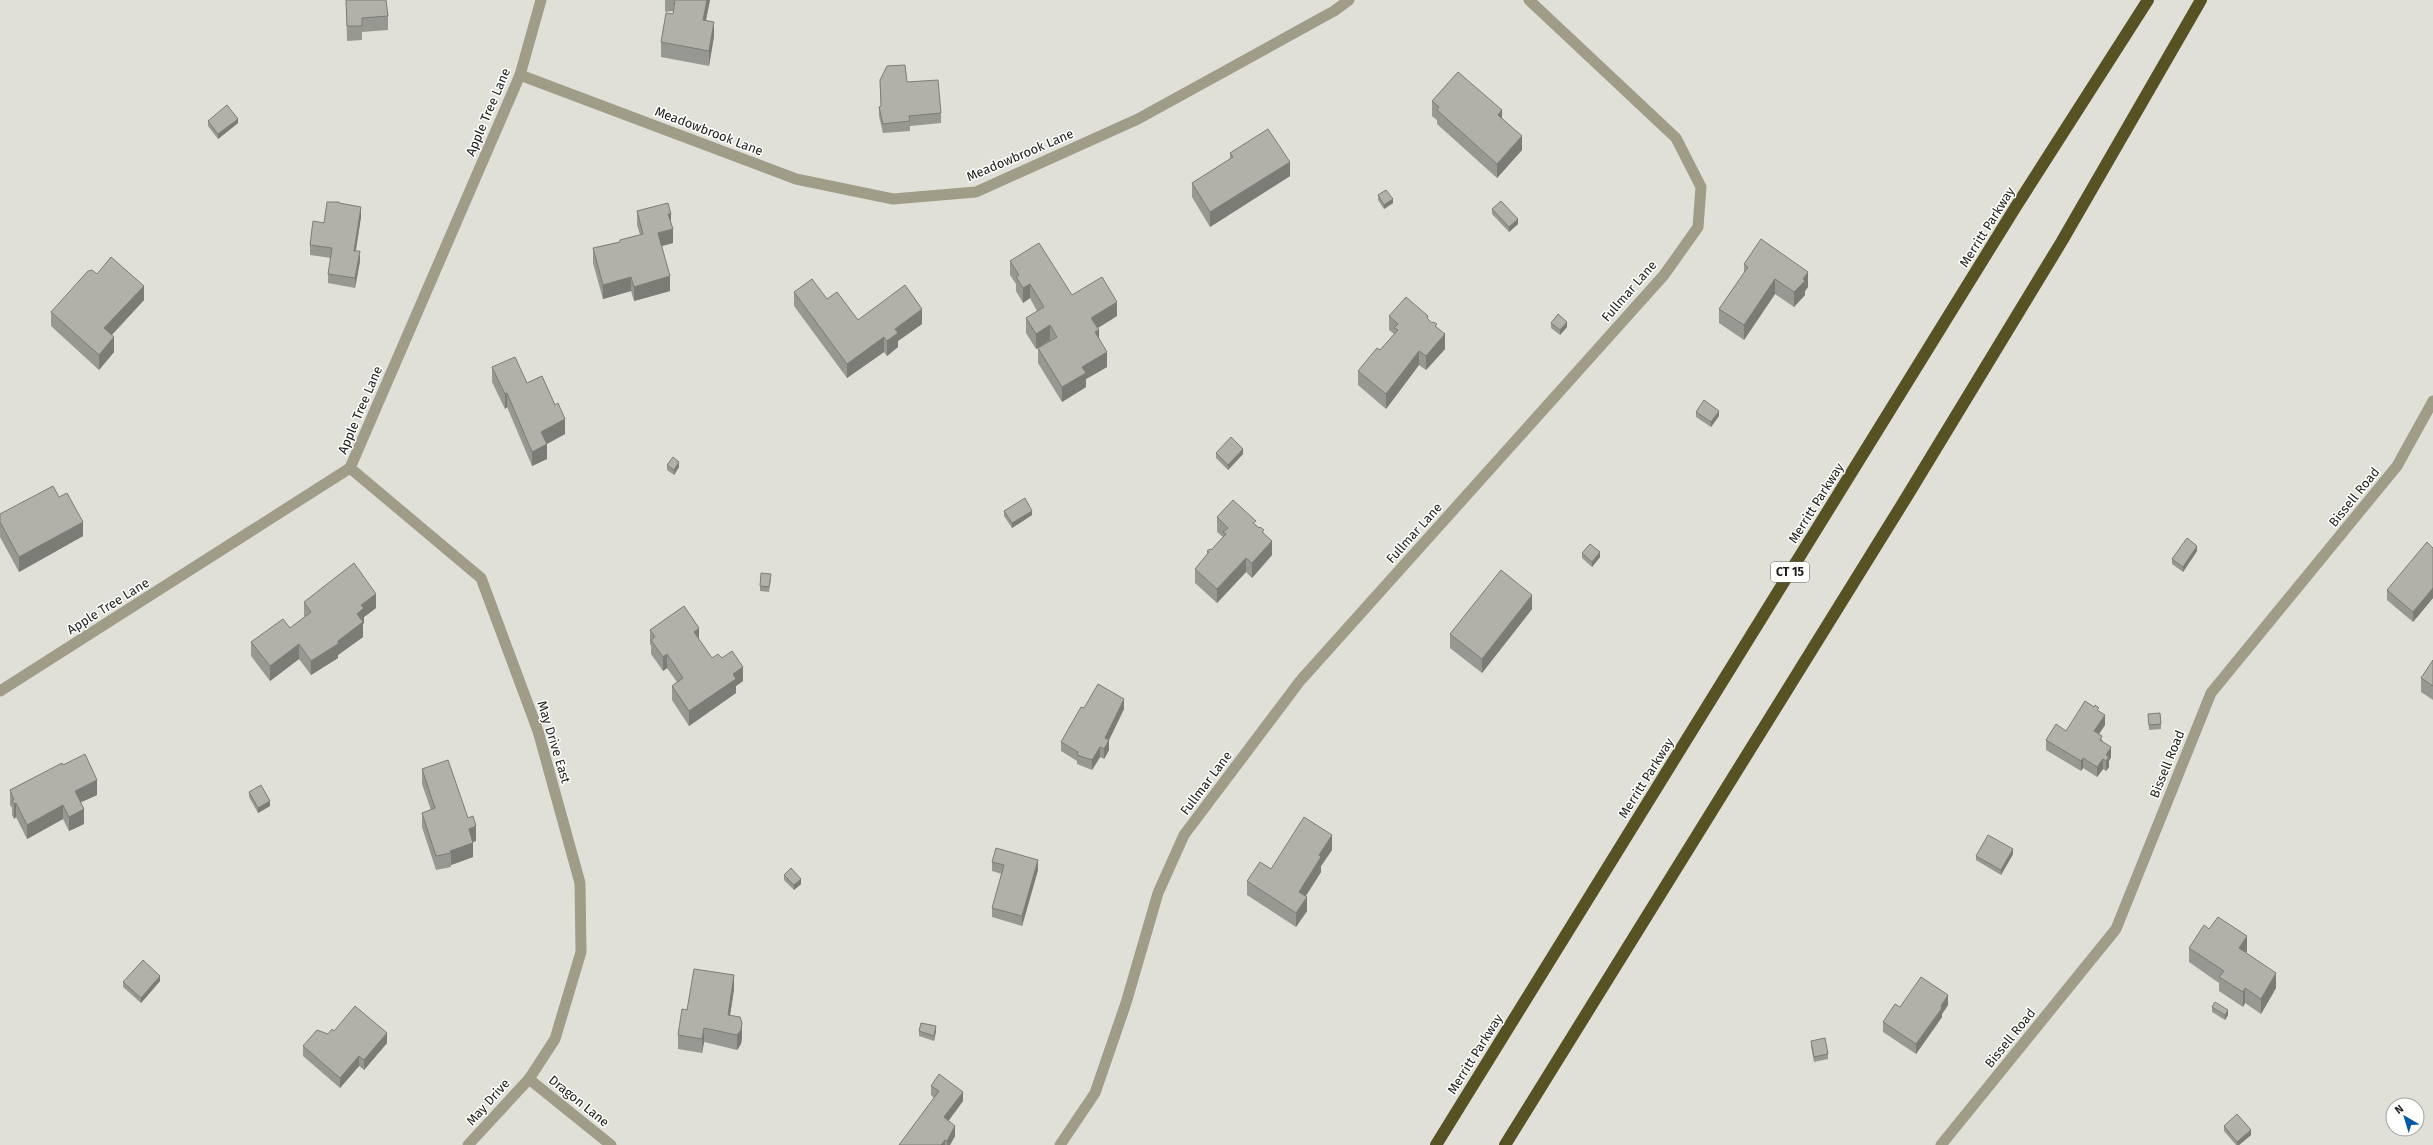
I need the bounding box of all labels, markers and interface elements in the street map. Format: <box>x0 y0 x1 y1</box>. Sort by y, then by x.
street label: Apple Tree Lane <box>463 66 513 158</box>
street label: Meadowbrook Lane <box>653 103 765 159</box>
street label: Meadowbrook Lane <box>964 126 1076 184</box>
street label: Merritt Parkway <box>1956 184 2018 270</box>
street label: Fullmar Lane <box>1598 257 1660 325</box>
street label: Apple Tree Lane <box>335 364 385 456</box>
street label: Merritt Parkway <box>1785 460 1847 546</box>
street label: Bissell Road <box>2326 464 2382 530</box>
street label: Fullmar Lane <box>1383 500 1445 566</box>
road number: CT 15 <box>1771 562 1809 582</box>
street label: Apple Tree Lane <box>64 575 152 637</box>
street label: May Drive East <box>534 699 574 785</box>
street label: Bissell Road <box>2147 728 2187 800</box>
street label: Merritt Parkway <box>1615 735 1677 821</box>
street label: Fullmar Lane <box>1177 748 1235 818</box>
street label: Bissell Road <box>1982 1005 2038 1071</box>
street label: Merritt Parkway <box>1444 1011 1506 1097</box>
street label: Dragon Lane <box>546 1072 612 1130</box>
street label: May Drive <box>463 1076 513 1128</box>
north arrow <box>2385 1097 2425 1137</box>
text: N <box>2392 1102 2406 1117</box>

